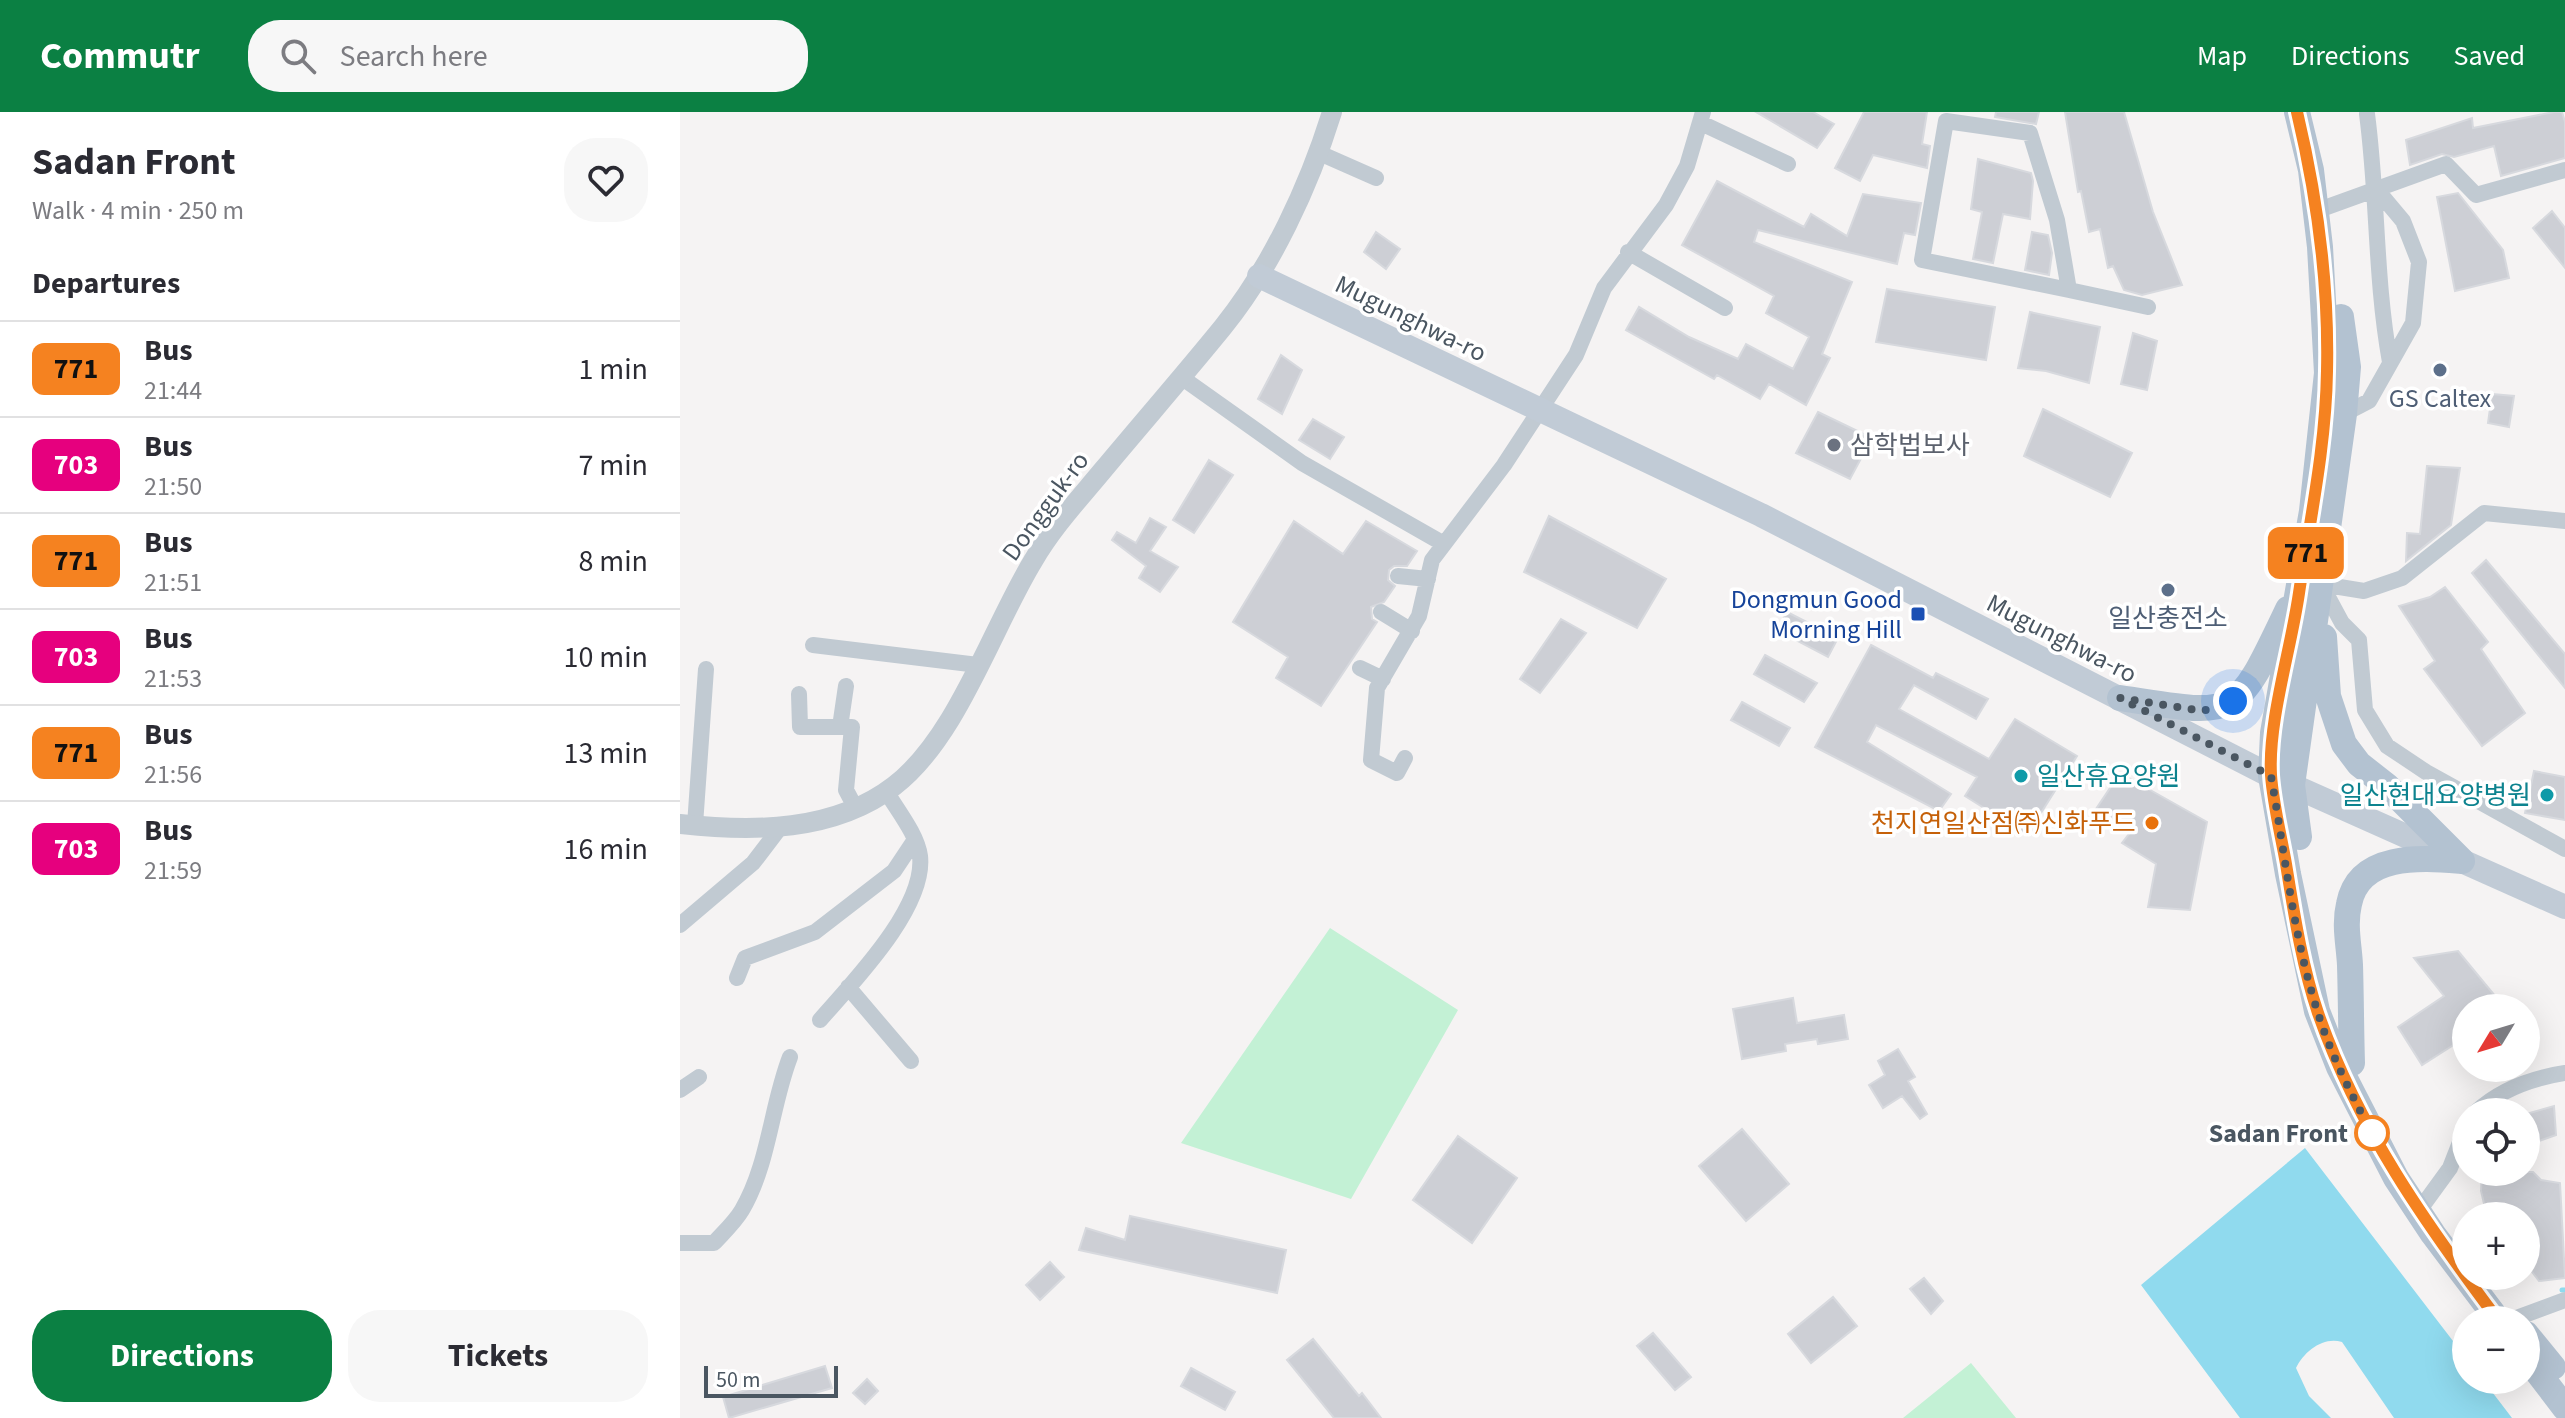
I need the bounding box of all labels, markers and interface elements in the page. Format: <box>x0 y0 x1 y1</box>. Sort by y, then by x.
search box <box>248 20 808 92</box>
text: Commutr <box>40 29 200 83</box>
icon: search <box>276 34 320 78</box>
text: Search here <box>340 35 488 78</box>
text: Map <box>2197 36 2247 76</box>
text: Directions <box>2291 36 2410 76</box>
text: Saved <box>2454 36 2525 76</box>
text: Sadan Front <box>32 135 236 189</box>
button: heart <box>564 138 648 222</box>
text: Walk · 4 min · 250 m <box>32 192 244 229</box>
text: Departures <box>32 262 180 305</box>
street label: Mugunghwa-ro <box>1329 266 1493 371</box>
text: Bus <box>144 329 192 372</box>
text: 1 min <box>578 348 648 391</box>
text: 771 <box>54 349 98 389</box>
marker: GS Caltex <box>2431 361 2449 379</box>
text: 21:44 <box>144 372 202 409</box>
place label: GS Caltex <box>2389 380 2492 417</box>
text: Bus <box>144 425 192 468</box>
place label: 삼학법보사 <box>1850 427 1970 464</box>
marker: 삼학법보사 <box>1825 436 1843 454</box>
text: 7 min <box>578 444 648 487</box>
street label: Dongguk-ro <box>993 444 1098 569</box>
text: 703 <box>54 445 98 485</box>
text: 21:50 <box>144 468 202 505</box>
text: Bus <box>144 521 192 564</box>
line badge: 771 <box>2260 527 2352 579</box>
text: 771 <box>2284 533 2328 573</box>
text: 8 min <box>578 540 648 583</box>
text: 771 <box>54 541 98 581</box>
text: 21:51 <box>144 564 202 601</box>
place label: Dongmun Good Morning Hill <box>1731 581 1902 648</box>
marker: 일산충전소 <box>2159 581 2177 599</box>
street label: Mugunghwa-ro <box>1980 585 2143 692</box>
place label: 일산충전소 <box>2108 600 2228 637</box>
marker: Dongmun Good Morning Hill <box>1909 605 1927 623</box>
text: Bus <box>144 617 192 660</box>
text: 10 min <box>564 636 648 679</box>
text: 703 <box>54 637 98 677</box>
text: 21:53 <box>144 660 202 697</box>
your location <box>2213 681 2253 721</box>
text: Bus <box>144 713 192 756</box>
text: 13 min <box>564 732 648 775</box>
text: 771 <box>54 733 98 773</box>
text: 21:56 <box>144 756 202 793</box>
place label: 일산휴요양원 <box>2037 758 2181 795</box>
marker: 일산휴요양원 <box>2012 767 2030 785</box>
place label: 일산현대요양병원 <box>2340 777 2531 814</box>
marker: 일산현대요양병원 <box>2538 786 2556 804</box>
place label: 천지연일산점㈜신화푸드 <box>1871 805 2136 842</box>
text: Bus <box>144 809 192 852</box>
marker: 천지연일산점㈜신화푸드 <box>2143 814 2161 832</box>
text: 16 min <box>564 828 648 871</box>
text: 703 <box>54 829 98 869</box>
text: 21:59 <box>144 852 202 889</box>
north arrow <box>2452 994 2540 1082</box>
map controls <box>2452 994 2540 1394</box>
button: locate <box>2452 1098 2540 1186</box>
place label: Sadan Front <box>2209 1115 2348 1152</box>
marker: Sadan Front <box>2355 1116 2389 1150</box>
button: + <box>2452 1202 2540 1290</box>
button: − <box>2452 1306 2540 1394</box>
button: Directions <box>32 1310 332 1402</box>
button: Tickets <box>348 1310 648 1402</box>
scale bar <box>704 1362 838 1398</box>
text: 50 m <box>716 1364 761 1396</box>

